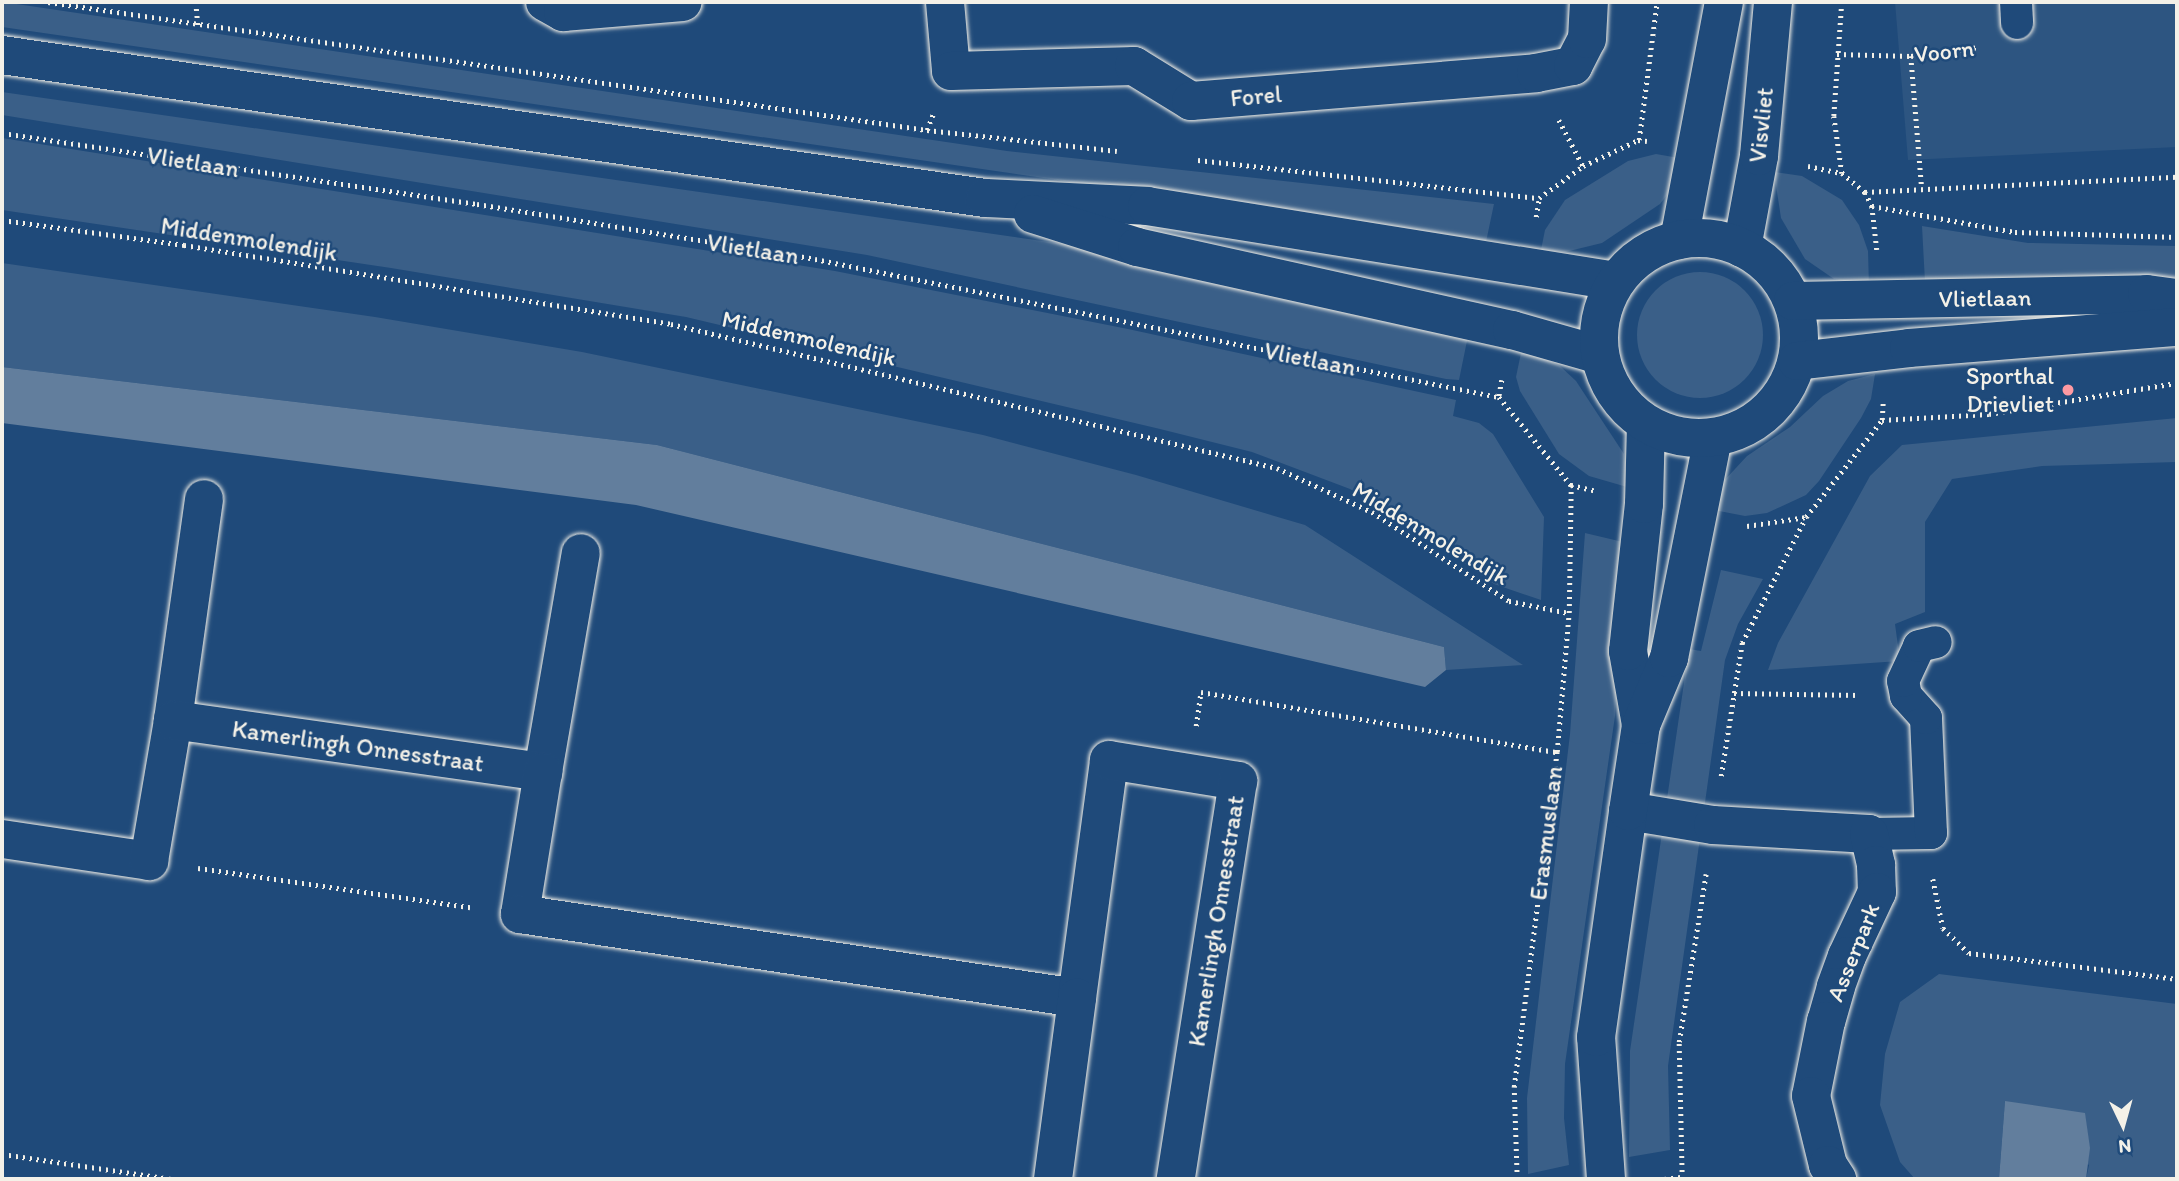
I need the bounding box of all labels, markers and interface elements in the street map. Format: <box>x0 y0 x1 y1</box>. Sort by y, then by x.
street label: Voorn <box>1913 34 1975 68</box>
street label: Forel <box>1229 79 1283 113</box>
street label: Visvliet <box>1743 86 1779 164</box>
street label: Vlietlaan <box>145 141 241 183</box>
street label: Middenmolendijk <box>159 211 339 267</box>
street label: Vlietlaan <box>705 228 801 270</box>
street label: Vlietlaan <box>1938 283 2032 313</box>
street label: Middenmolendijk <box>719 304 899 372</box>
street label: Vlietlaan <box>1262 336 1358 382</box>
place label: Sporthal Drievliet <box>1966 362 2054 418</box>
marker: Sporthal Drievliet <box>2060 382 2076 398</box>
street label: Middenmolendijk <box>1347 475 1515 591</box>
street label: Kamerlingh Onnesstraat <box>230 714 486 778</box>
street label: Erasmuslaan <box>1523 764 1569 902</box>
street label: Kamerlingh Onnesstraat <box>1182 793 1250 1049</box>
street label: Asserpark <box>1820 899 1886 1005</box>
north arrow <box>2088 1090 2158 1160</box>
text: N <box>2117 1134 2132 1158</box>

